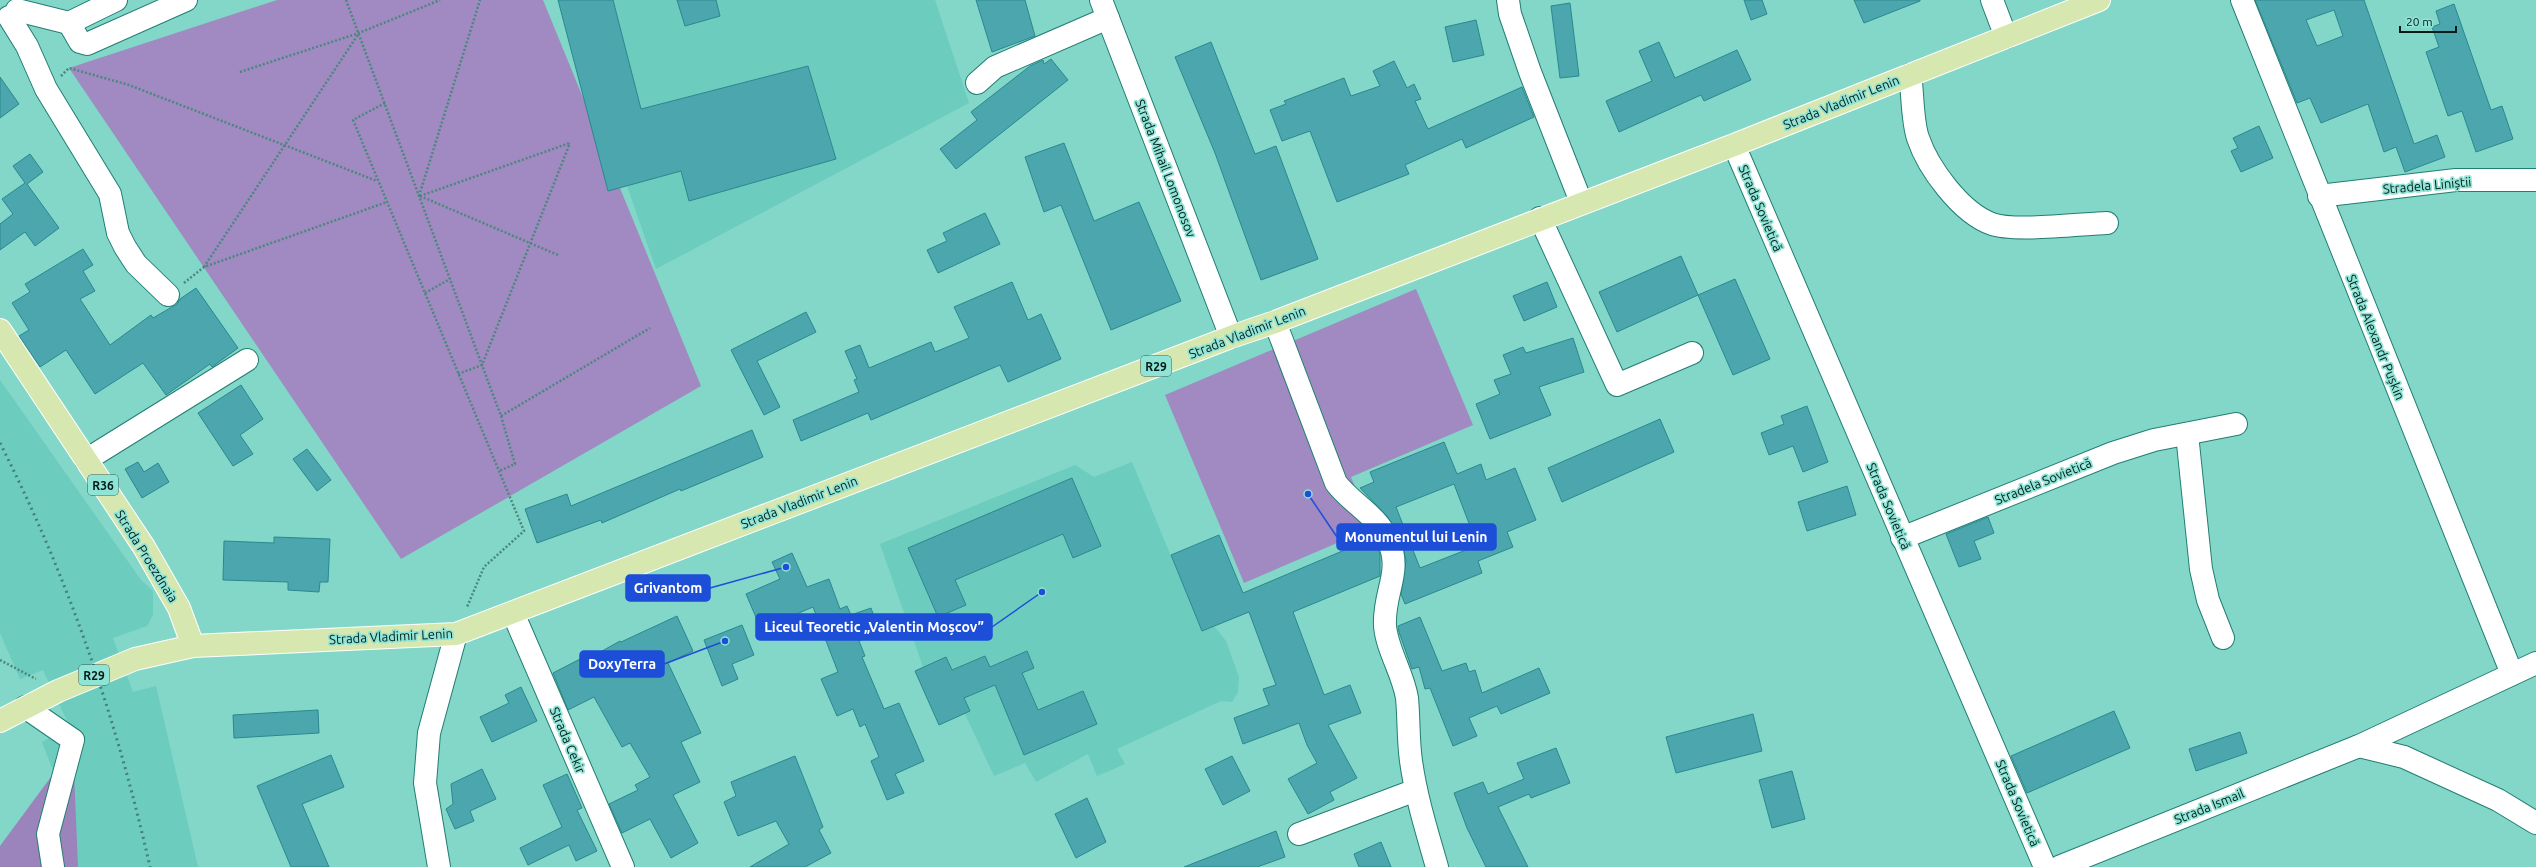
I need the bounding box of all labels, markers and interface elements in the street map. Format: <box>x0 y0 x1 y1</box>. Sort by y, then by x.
scale bar <box>2400 8 2456 34</box>
text: 20 m <box>2406 15 2433 28</box>
street label: Strada Vladimir Lenin <box>1781 72 1901 132</box>
street label: Strada Mihail Lomonosov <box>1133 97 1199 240</box>
street label: Strada Sovietică <box>1736 163 1786 253</box>
street label: Stradela Liniștii <box>2382 174 2472 196</box>
street label: Strada Alexandr Pușkin <box>2344 272 2408 402</box>
street label: Strada Vladimir Lenin <box>1187 303 1307 361</box>
road number: R29 <box>1141 356 1171 376</box>
street label: Stradela Sovietică <box>1992 455 2094 507</box>
street label: Strada Sovietică <box>1864 461 1914 551</box>
street label: Strada Vladimir Lenin <box>739 473 859 531</box>
road number: R36 <box>88 475 118 495</box>
street label: Strada Proezdnaia <box>113 507 181 605</box>
callout: Monumentul lui Lenin <box>1337 524 1496 550</box>
text: Monumentul lui Lenin <box>1344 529 1488 545</box>
callout: Grivantom <box>626 575 710 601</box>
text: Grivantom <box>634 580 702 596</box>
callout: Liceul Teoretic „Valentin Moșcov” <box>756 614 992 640</box>
text: Liceul Teoretic „Valentin Moșcov” <box>764 619 984 635</box>
street label: Strada Vladimir Lenin <box>329 626 453 646</box>
callout: DoxyTerra <box>580 651 664 677</box>
text: DoxyTerra <box>588 656 656 672</box>
road number: R29 <box>79 665 109 685</box>
street label: Strada Cekir <box>548 705 588 775</box>
street label: Strada Sovietică <box>1993 758 2043 848</box>
street label: Strada Ismail <box>2172 785 2247 826</box>

